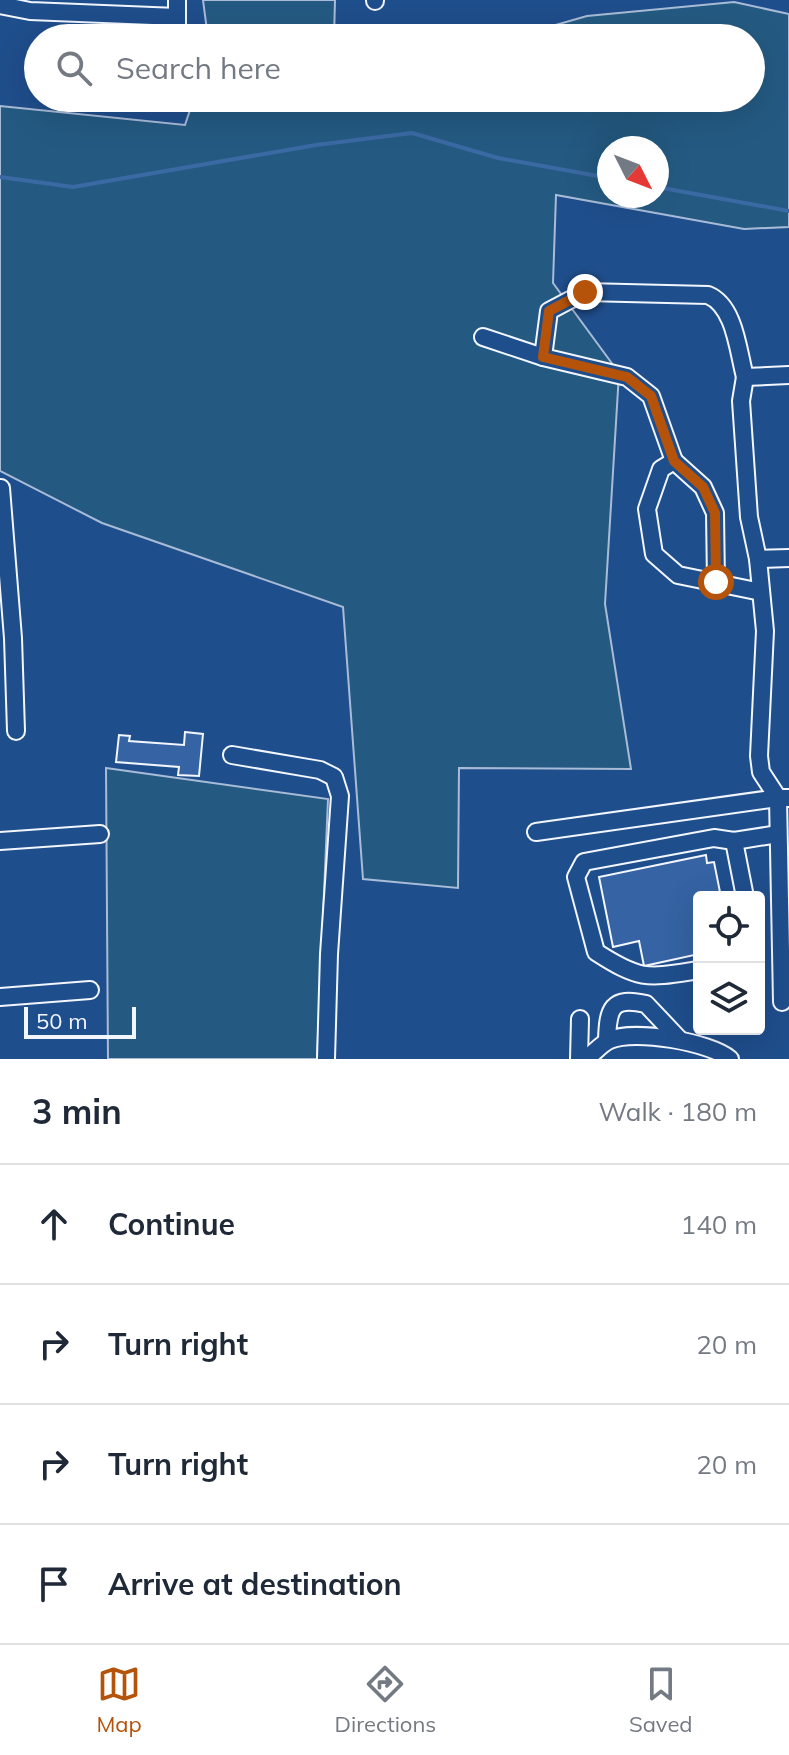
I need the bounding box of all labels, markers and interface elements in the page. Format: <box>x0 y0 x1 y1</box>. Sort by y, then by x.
search box <box>24 24 765 112</box>
icon: search <box>52 46 96 90</box>
text: Search here <box>116 49 281 87</box>
north arrow <box>597 136 669 208</box>
route end <box>567 274 603 310</box>
route start <box>698 564 734 600</box>
map controls <box>693 891 765 1035</box>
button: locate <box>693 891 765 963</box>
button: layers <box>693 963 765 1035</box>
scale bar <box>24 1003 136 1039</box>
text: 50 m <box>36 1007 87 1035</box>
text: 3 min <box>32 1090 122 1133</box>
text: Walk · 180 m <box>598 1095 757 1128</box>
icon: ahead <box>32 1202 76 1246</box>
text: Continue <box>108 1205 235 1243</box>
text: 140 m <box>681 1208 757 1241</box>
icon: right <box>32 1322 76 1366</box>
text: Turn right <box>108 1325 248 1363</box>
text: 20 m <box>696 1328 757 1361</box>
icon: right <box>32 1442 76 1486</box>
text: Turn right <box>108 1445 248 1483</box>
text: 20 m <box>696 1448 757 1481</box>
icon: arrive <box>32 1562 76 1606</box>
text: Arrive at destination <box>108 1565 402 1603</box>
tab: Map <box>96 1662 142 1738</box>
tab: Directions <box>335 1662 436 1738</box>
tab: Saved <box>629 1662 693 1738</box>

